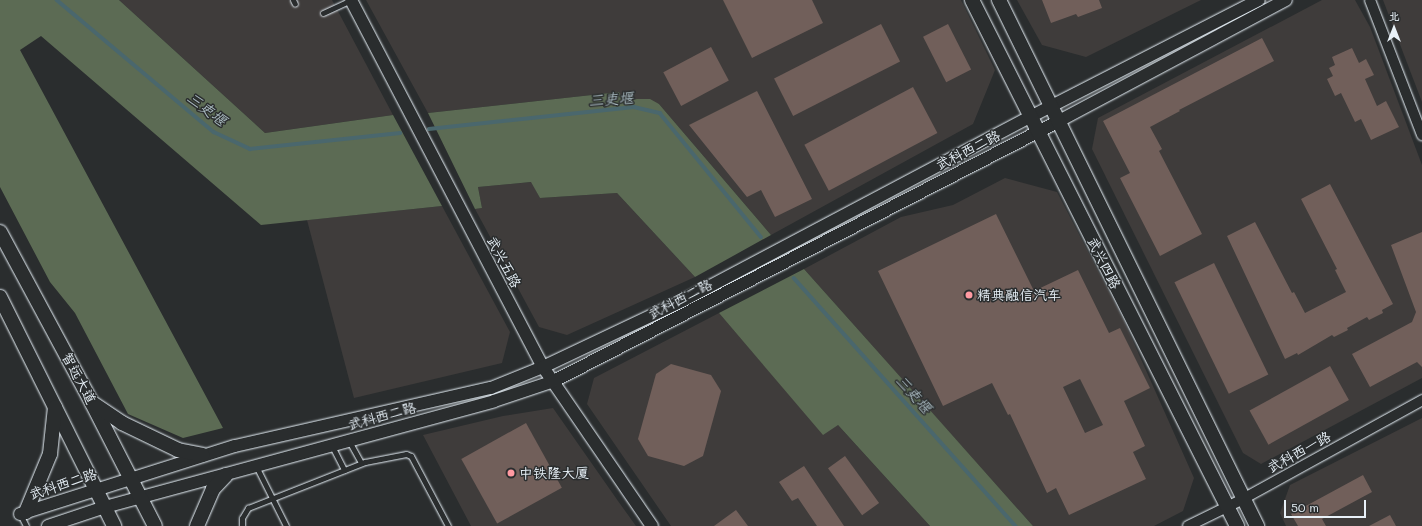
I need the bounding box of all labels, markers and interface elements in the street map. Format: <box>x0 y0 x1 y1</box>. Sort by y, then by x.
north arrow <box>1374 8 1414 48</box>
text: 北 <box>1389 8 1400 23</box>
water label: 三吏堰 <box>184 88 230 130</box>
water label: 三吏堰 <box>588 88 634 110</box>
street label: 武科西二路 <box>933 127 1003 173</box>
street label: 武兴五路 <box>483 233 525 291</box>
street label: 武兴四路 <box>1084 234 1124 292</box>
street label: 武科西二路 <box>645 276 715 322</box>
place label: 精典融信汽车 <box>977 287 1061 303</box>
marker: 精典融信汽车 <box>964 290 974 300</box>
street label: 智远大道 <box>58 349 100 407</box>
water label: 三吏堰 <box>892 371 936 417</box>
street label: 武科西二路 <box>346 399 418 433</box>
street label: 武科西一路 <box>1264 428 1334 476</box>
street label: 武科西二路 <box>27 465 99 503</box>
place label: 中铁隆大厦 <box>519 465 589 481</box>
marker: 中铁隆大厦 <box>506 468 516 478</box>
scale bar <box>1286 492 1368 518</box>
text: 50 m <box>1291 499 1319 515</box>

